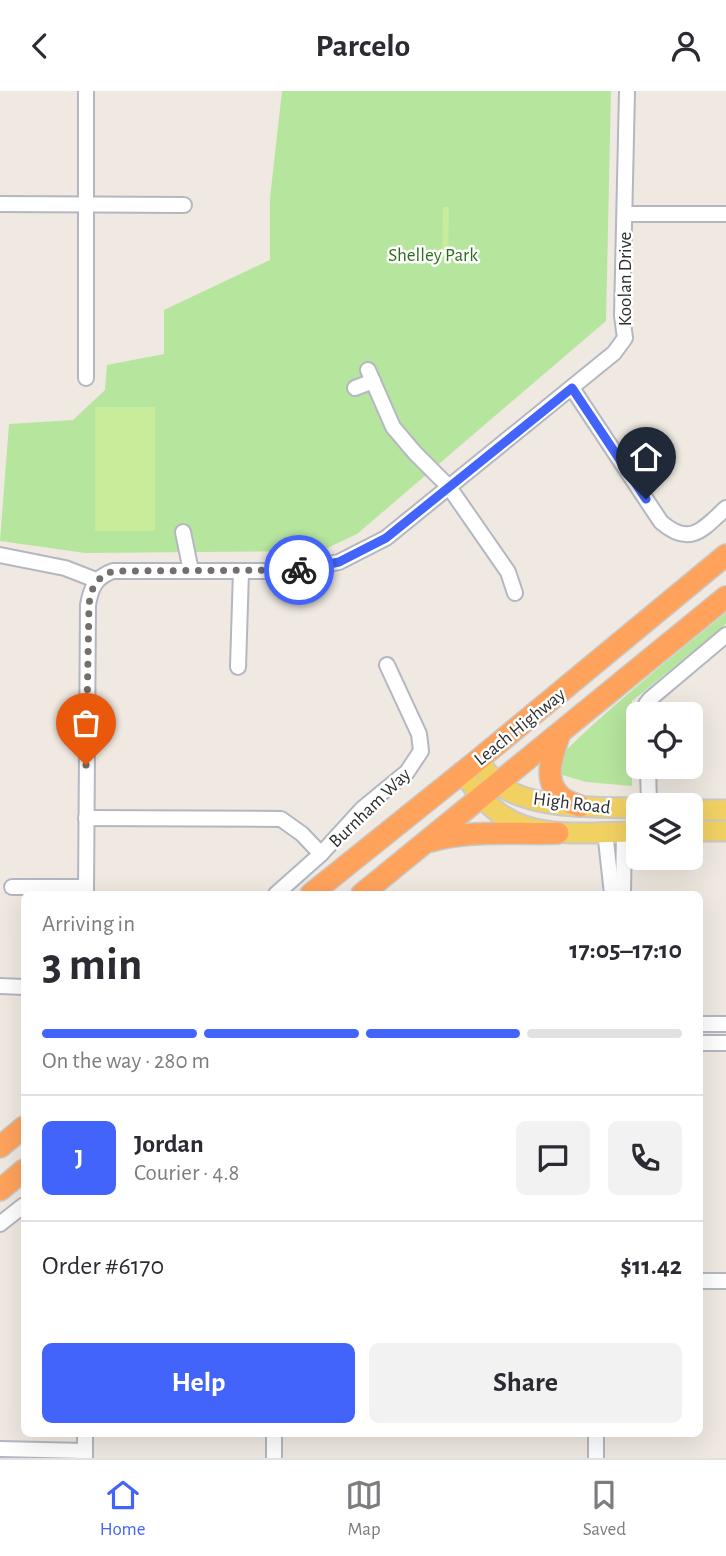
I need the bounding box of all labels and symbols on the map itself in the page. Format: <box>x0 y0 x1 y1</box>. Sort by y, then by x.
street label: Koolan Drive <box>616 232 635 326</box>
park label: Shelley Park <box>388 246 478 265</box>
pin <box>616 427 676 499</box>
courier <box>264 535 334 605</box>
street label: Leach Highway <box>471 685 569 769</box>
pin <box>56 693 116 765</box>
street label: Burnham Way <box>326 765 414 851</box>
street label: High Road <box>532 789 612 818</box>

